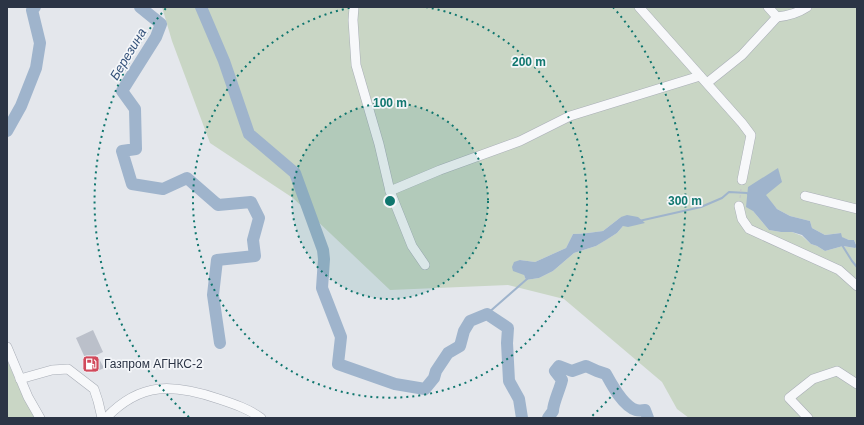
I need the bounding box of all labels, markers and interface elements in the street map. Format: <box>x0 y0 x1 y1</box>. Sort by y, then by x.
water label: Березина <box>107 25 149 83</box>
text: 200 m <box>512 55 546 69</box>
text: 100 m <box>373 96 407 110</box>
centre of rings <box>383 194 397 208</box>
text: 300 m <box>668 194 702 208</box>
fuel station icon: Газпром АГНКС-2 <box>81 354 101 374</box>
place label: Газпром АГНКС-2 <box>104 357 203 371</box>

